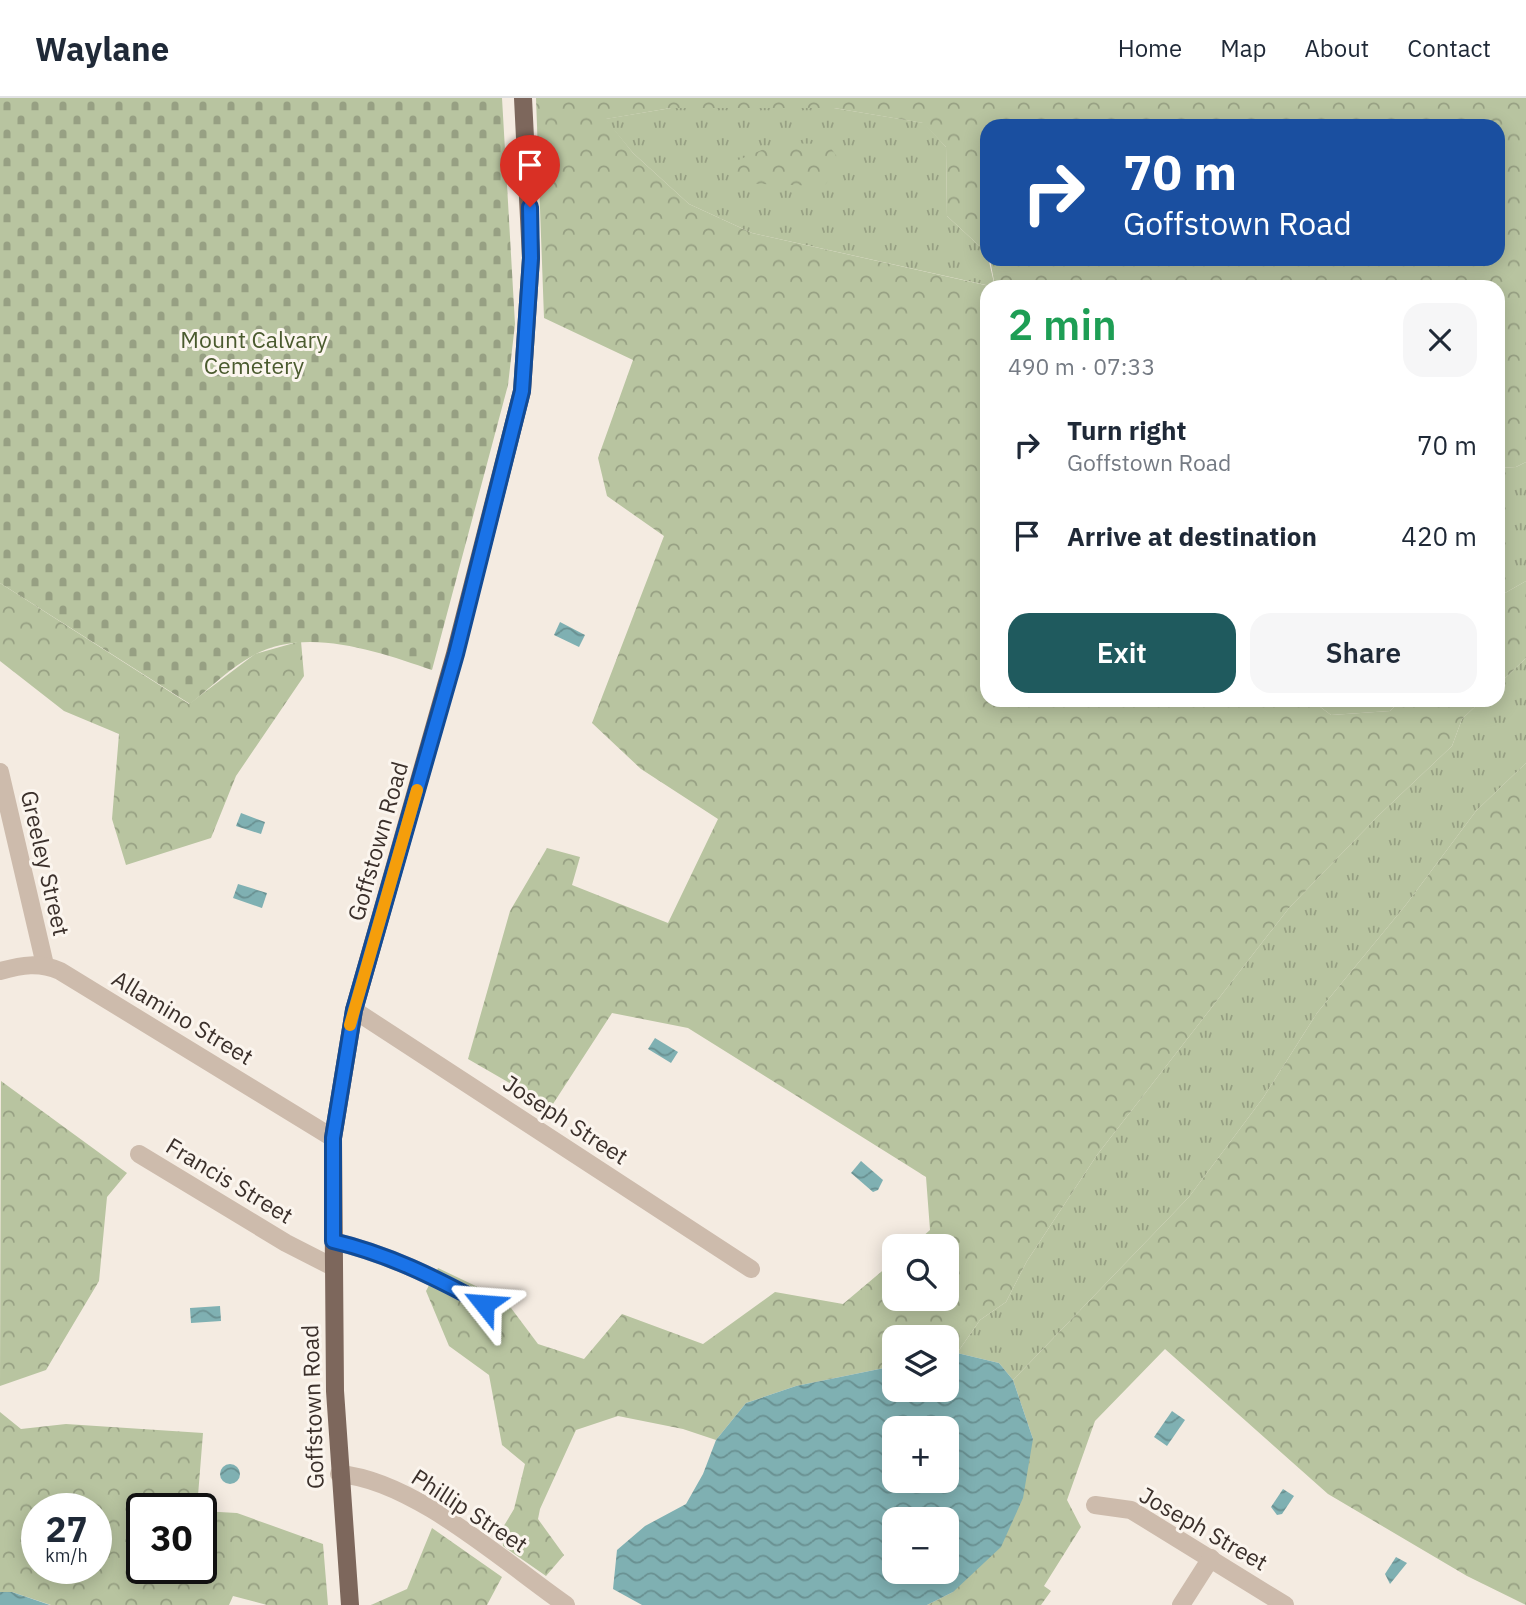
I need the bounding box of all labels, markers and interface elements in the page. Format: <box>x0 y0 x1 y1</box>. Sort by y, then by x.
text: Waylane <box>35 27 169 70</box>
text: Home <box>1118 32 1182 64</box>
text: Map <box>1220 32 1266 64</box>
text: About <box>1304 32 1369 64</box>
text: Contact <box>1407 32 1491 64</box>
pin <box>500 135 560 207</box>
text: 70 m <box>1123 140 1237 203</box>
icon: arrive <box>511 146 549 184</box>
icon: right <box>1008 147 1099 238</box>
text: Goffstown Road <box>1123 202 1352 244</box>
text: 2 min <box>1008 297 1117 352</box>
button: close <box>1403 303 1477 377</box>
park label: Mount Calvary Cemetery <box>180 324 328 380</box>
text: 490 m · 07:33 <box>1008 351 1155 381</box>
text: Turn right <box>1067 413 1186 447</box>
icon: right <box>1008 426 1046 464</box>
text: 70 m <box>1417 428 1477 462</box>
text: Goffstown Road <box>1067 447 1231 477</box>
icon: arrive <box>1008 517 1046 555</box>
text: Arrive at destination <box>1067 519 1317 553</box>
text: 420 m <box>1401 519 1477 553</box>
button: Exit <box>1008 613 1236 693</box>
button: Share <box>1250 613 1477 693</box>
street label: Goffstown Road <box>340 758 414 924</box>
street label: Greeley Street <box>15 787 77 939</box>
street label: Allamino Street <box>107 963 259 1071</box>
street label: Joseph Street <box>498 1067 634 1171</box>
street label: Francis Street <box>161 1130 299 1230</box>
map controls <box>882 1234 959 1584</box>
button: search <box>882 1234 959 1311</box>
position arrow <box>447 1267 521 1341</box>
street label: Goffstown Road <box>294 1324 330 1490</box>
button: layers <box>882 1325 959 1402</box>
button: + <box>882 1416 959 1493</box>
street label: Phillip Street <box>406 1461 534 1559</box>
street label: Joseph Street <box>1134 1479 1274 1577</box>
speed limit sign: 30 <box>126 1493 217 1584</box>
text: 27 <box>45 1506 88 1552</box>
button: − <box>882 1507 959 1584</box>
text: km/h <box>45 1544 88 1567</box>

